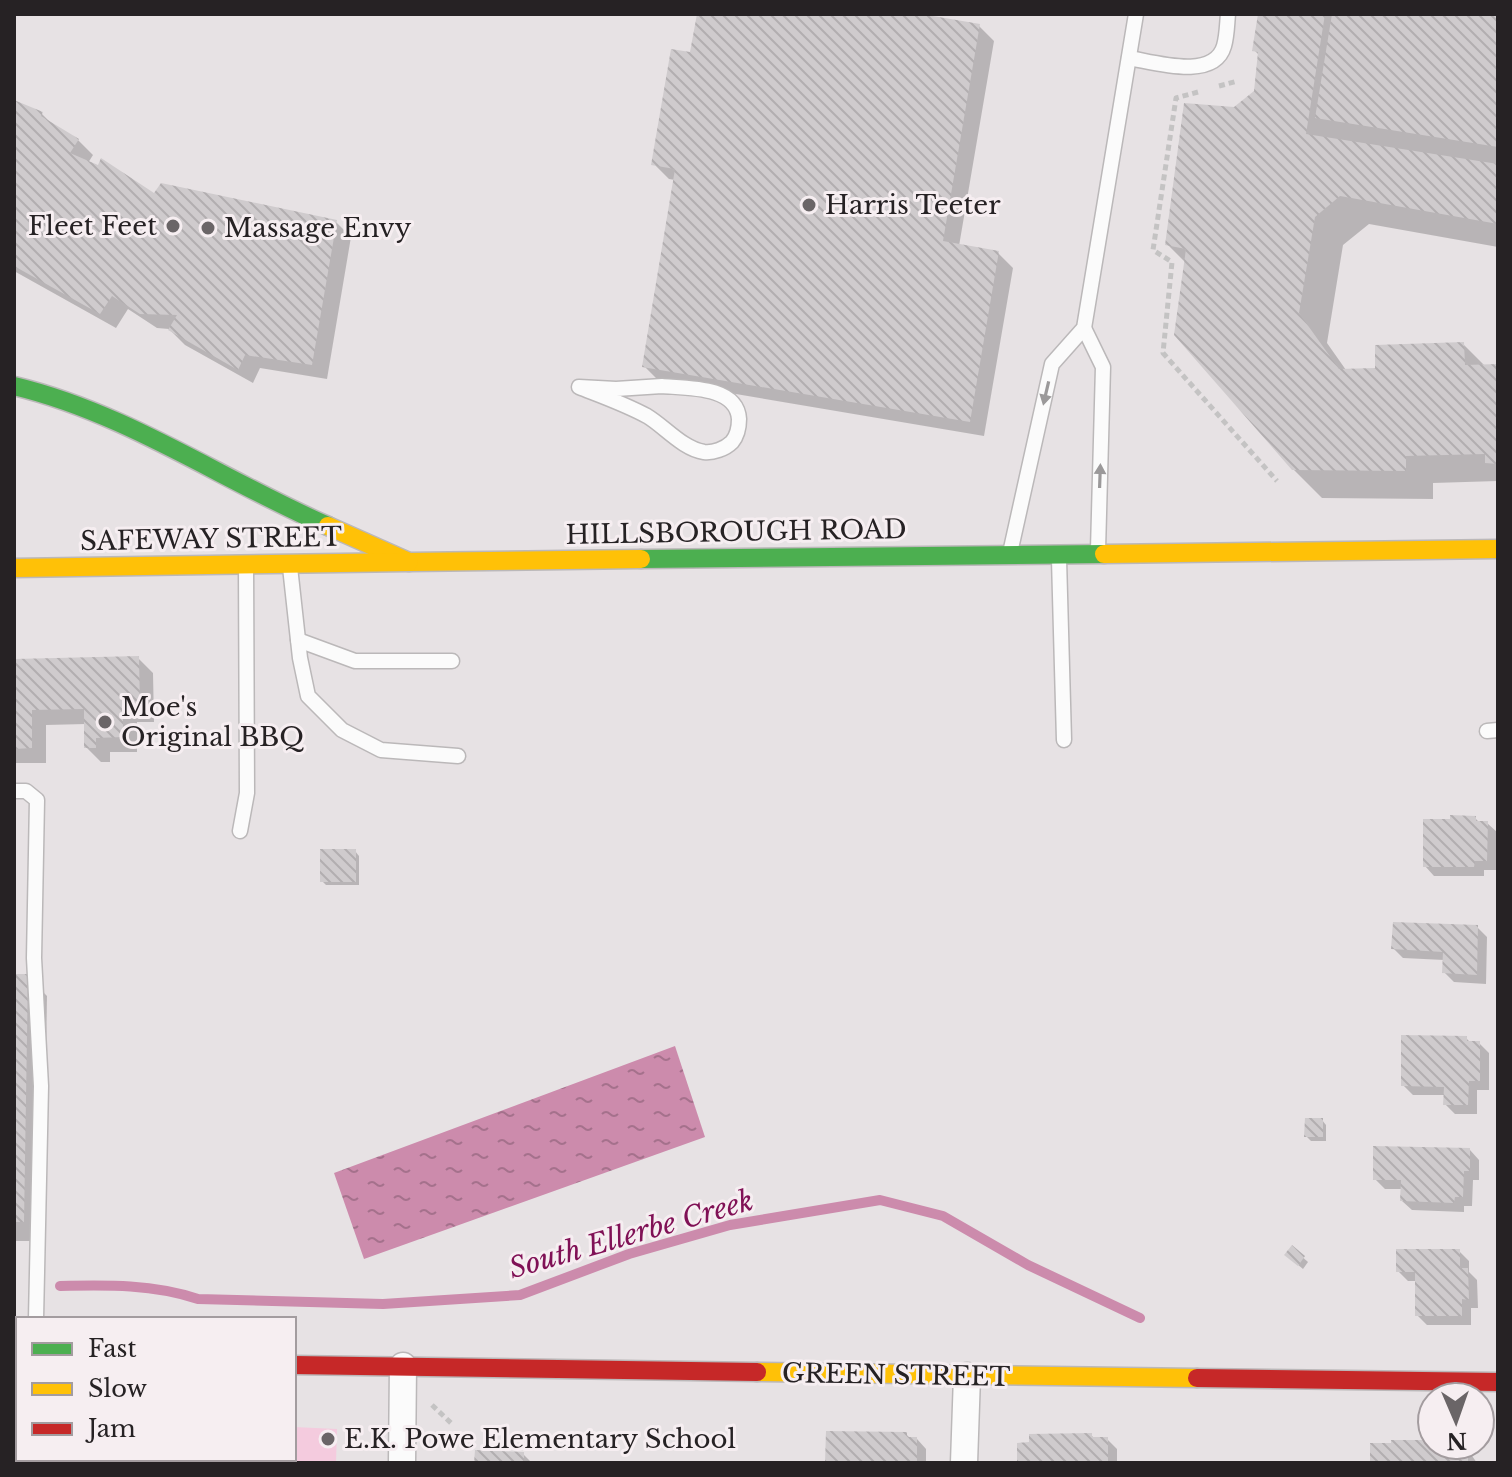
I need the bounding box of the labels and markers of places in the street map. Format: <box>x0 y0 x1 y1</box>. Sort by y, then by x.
place label: Harris Teeter <box>825 189 1001 221</box>
marker: Harris Teeter <box>800 196 818 214</box>
place label: Fleet Feet <box>28 210 157 242</box>
place label: Massage Envy <box>224 212 412 244</box>
marker: Fleet Feet <box>164 217 182 235</box>
marker: Massage Envy <box>199 219 217 237</box>
place label: Moe's Original BBQ <box>121 691 304 753</box>
marker: Moe's Original BBQ <box>96 713 114 731</box>
place label: E.K. Powe Elementary School <box>344 1423 736 1455</box>
marker: E.K. Powe Elementary School <box>319 1430 337 1448</box>

